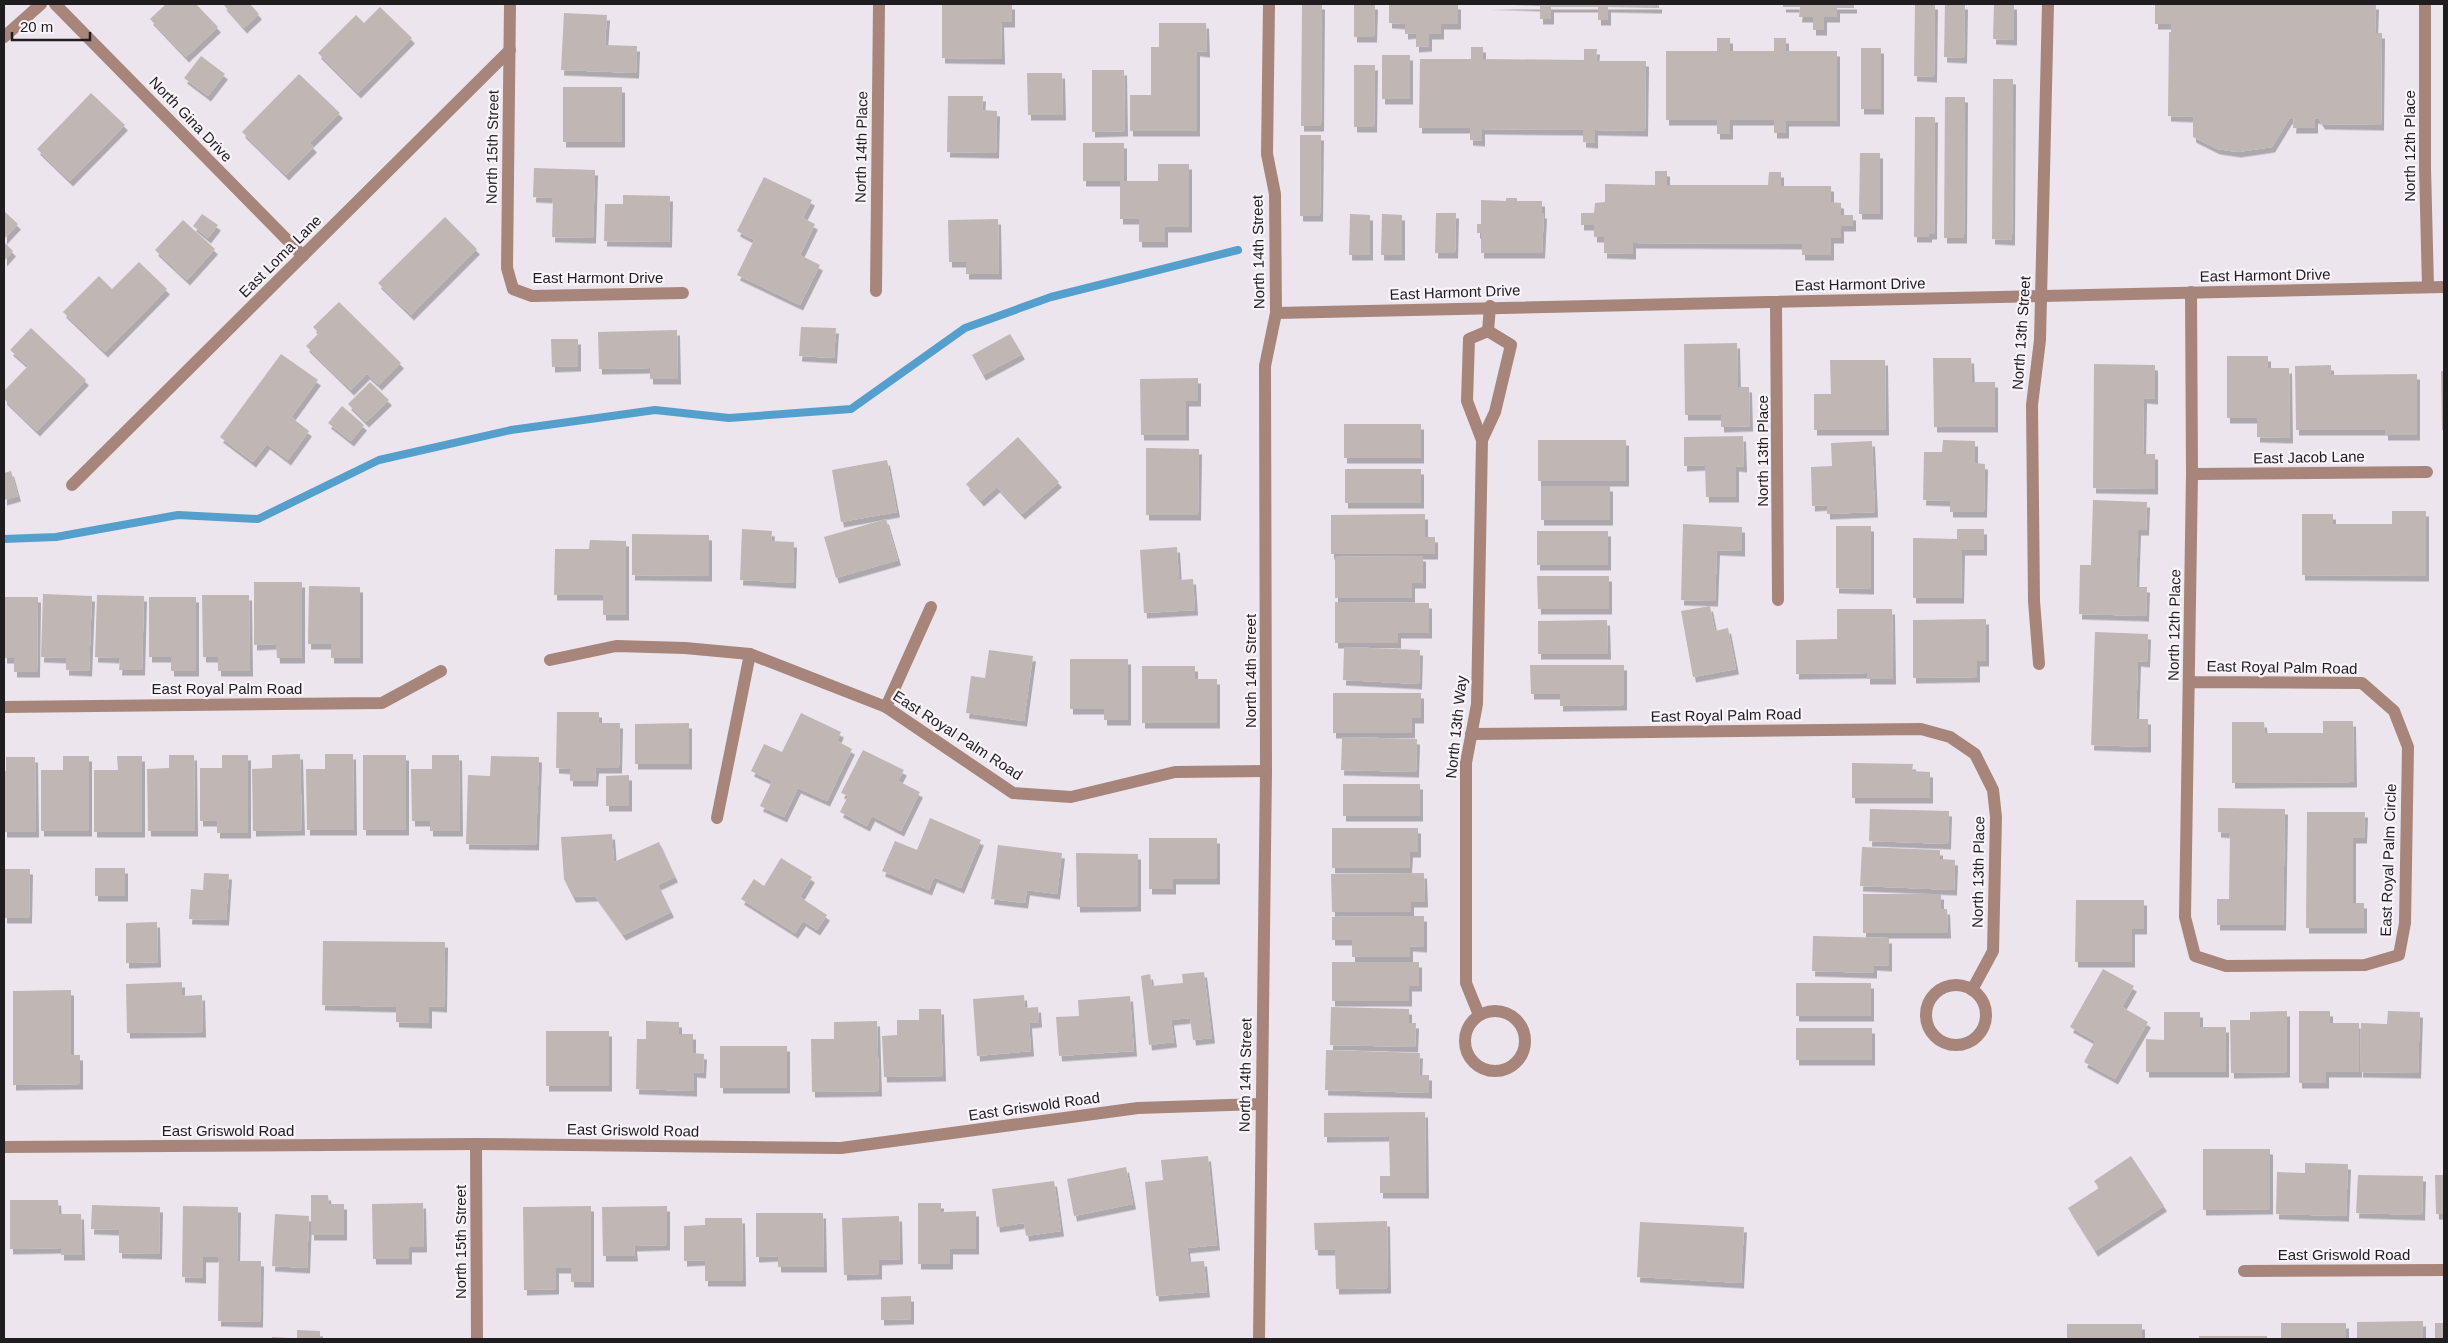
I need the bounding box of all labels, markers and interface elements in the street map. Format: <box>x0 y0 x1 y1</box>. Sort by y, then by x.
scale bar <box>12 10 90 42</box>
text: 20 m <box>20 18 53 35</box>
street label: North Gina Drive <box>146 73 236 165</box>
street label: North 15th Street <box>483 89 502 204</box>
street label: North 12th Place <box>2401 90 2418 202</box>
street label: North 14th Place <box>852 91 870 203</box>
street label: North 14th Street <box>1248 194 1267 309</box>
street label: East Loma Lane <box>235 211 325 301</box>
street label: East Harmont Drive <box>2199 265 2331 285</box>
street label: East Harmont Drive <box>533 269 663 286</box>
street label: East Harmont Drive <box>1794 274 1926 294</box>
street label: North 13th Street <box>2009 275 2034 391</box>
street label: East Harmont Drive <box>1389 281 1521 303</box>
street label: North 13th Place <box>1754 395 1771 507</box>
street label: East Jacob Lane <box>2253 448 2365 466</box>
street label: North 12th Place <box>2165 569 2183 681</box>
street label: North 14th Street <box>1242 613 1259 728</box>
street label: East Royal Palm Road <box>2206 657 2358 677</box>
street label: North 13th Way <box>1442 674 1470 779</box>
street label: East Royal Palm Road <box>152 680 302 697</box>
street label: East Royal Palm Road <box>890 687 1026 783</box>
street label: East Royal Palm Road <box>1650 705 1802 725</box>
street label: East Royal Palm Circle <box>2377 783 2399 937</box>
street label: North 13th Place <box>1969 816 1987 928</box>
street label: North 14th Street <box>1236 1017 1255 1132</box>
street label: East Griswold Road <box>967 1088 1101 1124</box>
street label: East Griswold Road <box>567 1120 699 1140</box>
street label: East Griswold Road <box>162 1122 294 1139</box>
street label: North 15th Street <box>452 1184 469 1299</box>
street label: East Griswold Road <box>2278 1246 2410 1263</box>

